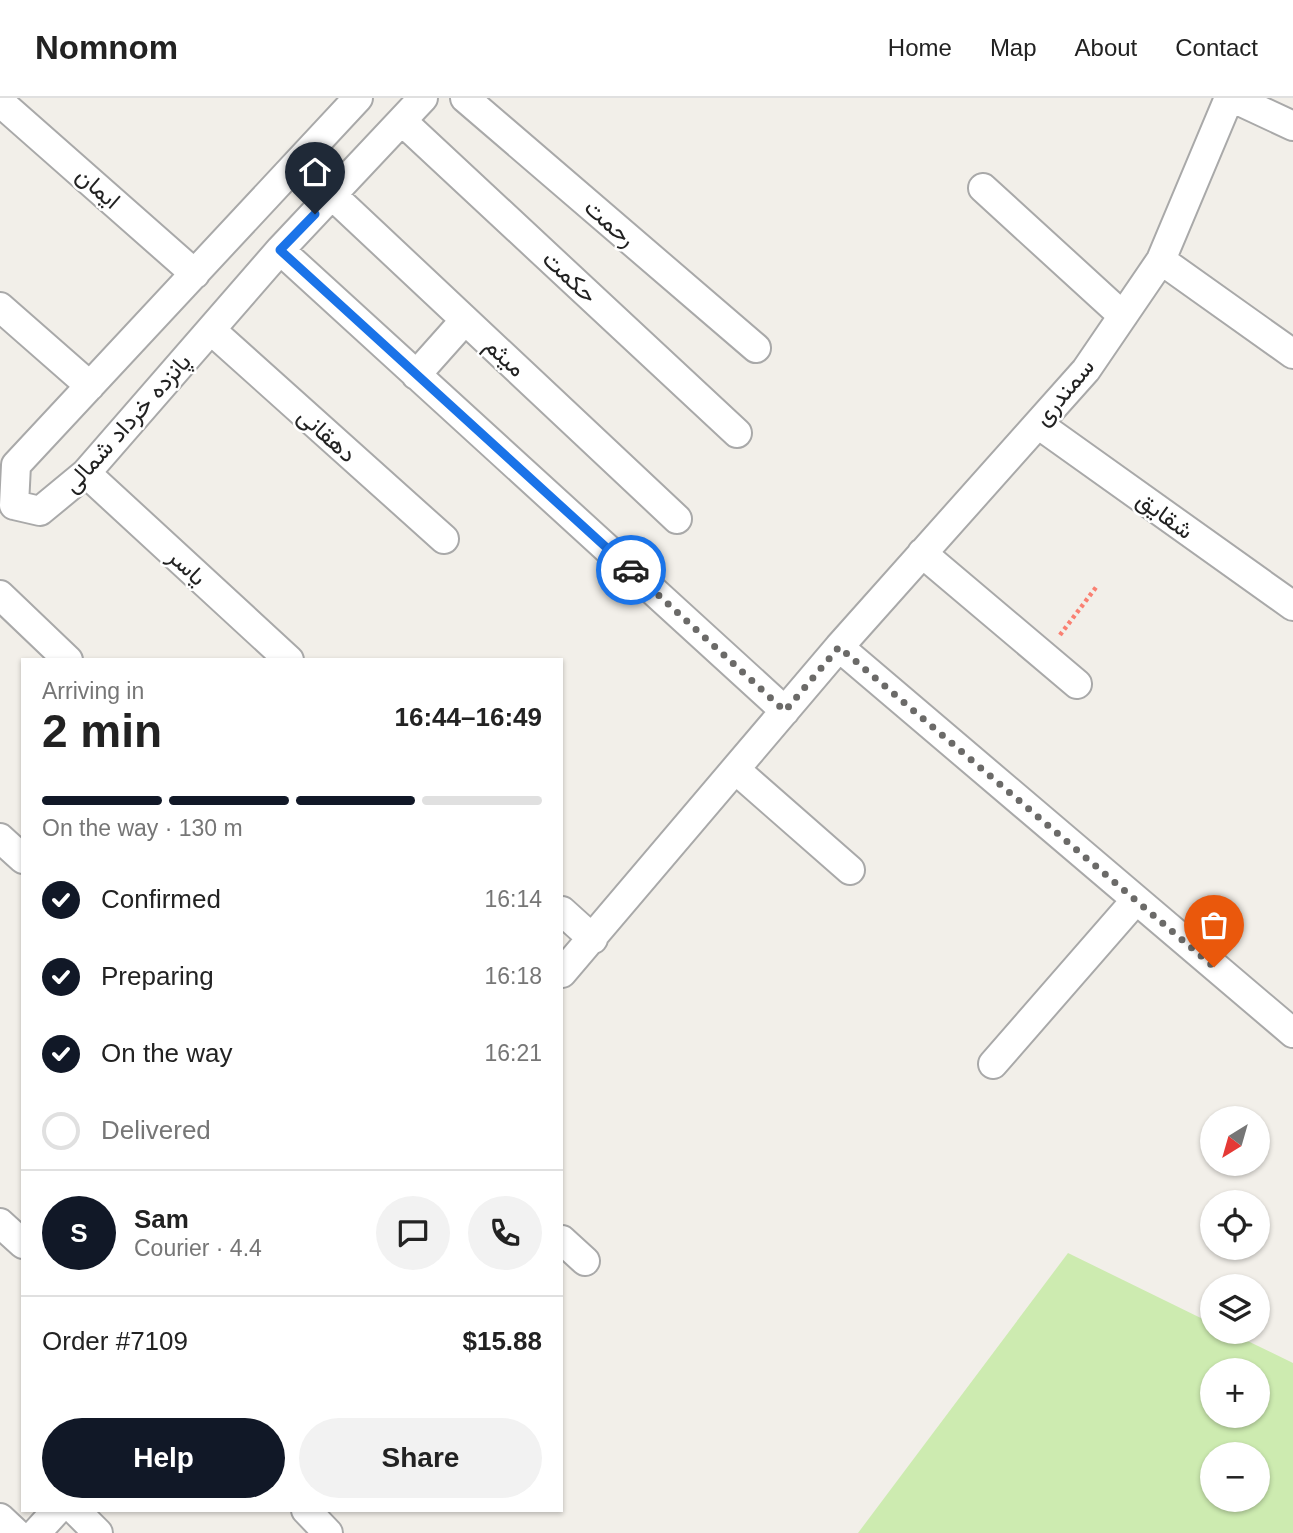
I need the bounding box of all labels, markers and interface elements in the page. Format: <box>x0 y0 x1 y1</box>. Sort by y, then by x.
text: Nomnom <box>35 29 178 66</box>
text: Home <box>888 34 952 61</box>
text: Map <box>990 34 1037 61</box>
text: About <box>1075 34 1137 61</box>
text: Contact <box>1175 34 1258 61</box>
pin <box>285 142 345 214</box>
icon: home <box>296 153 334 191</box>
street label: ایمان <box>70 161 126 215</box>
street label: رحمت <box>578 193 641 254</box>
street label: حکمت <box>538 245 603 308</box>
street label: میثم <box>478 331 531 384</box>
street label: پانزده خرداد شمالی <box>57 348 198 500</box>
street label: سمندری <box>1028 353 1101 432</box>
street label: دهقانی <box>292 402 362 468</box>
street label: شقایق <box>1131 485 1199 545</box>
courier <box>596 535 666 605</box>
street label: یاسر <box>161 542 212 592</box>
icon: car <box>612 551 650 589</box>
text: Arriving in <box>42 678 144 704</box>
text: 16:44–16:49 <box>395 702 542 732</box>
text: 2 min <box>42 705 162 757</box>
text: On the way · 130 m <box>42 815 243 841</box>
icon: check <box>42 881 80 919</box>
text: Confirmed <box>101 884 221 914</box>
text: 16:14 <box>484 886 542 912</box>
pin <box>1184 895 1244 967</box>
icon: bag <box>1195 906 1233 944</box>
icon: check <box>42 958 80 996</box>
text: Preparing <box>101 961 214 991</box>
text: 16:18 <box>484 963 542 989</box>
icon: check <box>42 1035 80 1073</box>
text: On the way <box>101 1038 233 1068</box>
text: 16:21 <box>484 1040 542 1066</box>
north arrow <box>1200 1106 1270 1176</box>
map controls <box>1200 1106 1270 1512</box>
text: Delivered <box>101 1115 211 1145</box>
button: locate <box>1200 1190 1270 1260</box>
button: chat <box>376 1196 450 1270</box>
button: phone <box>468 1196 542 1270</box>
text: Sam <box>134 1204 189 1234</box>
text: S <box>70 1218 88 1248</box>
text: Courier · 4.4 <box>134 1235 262 1261</box>
button: layers <box>1200 1274 1270 1344</box>
text: Order #7109 <box>42 1326 188 1356</box>
text: $15.88 <box>462 1326 542 1356</box>
button: + <box>1200 1358 1270 1428</box>
button: Help <box>42 1418 285 1498</box>
button: Share <box>299 1418 542 1498</box>
button: − <box>1200 1442 1270 1512</box>

